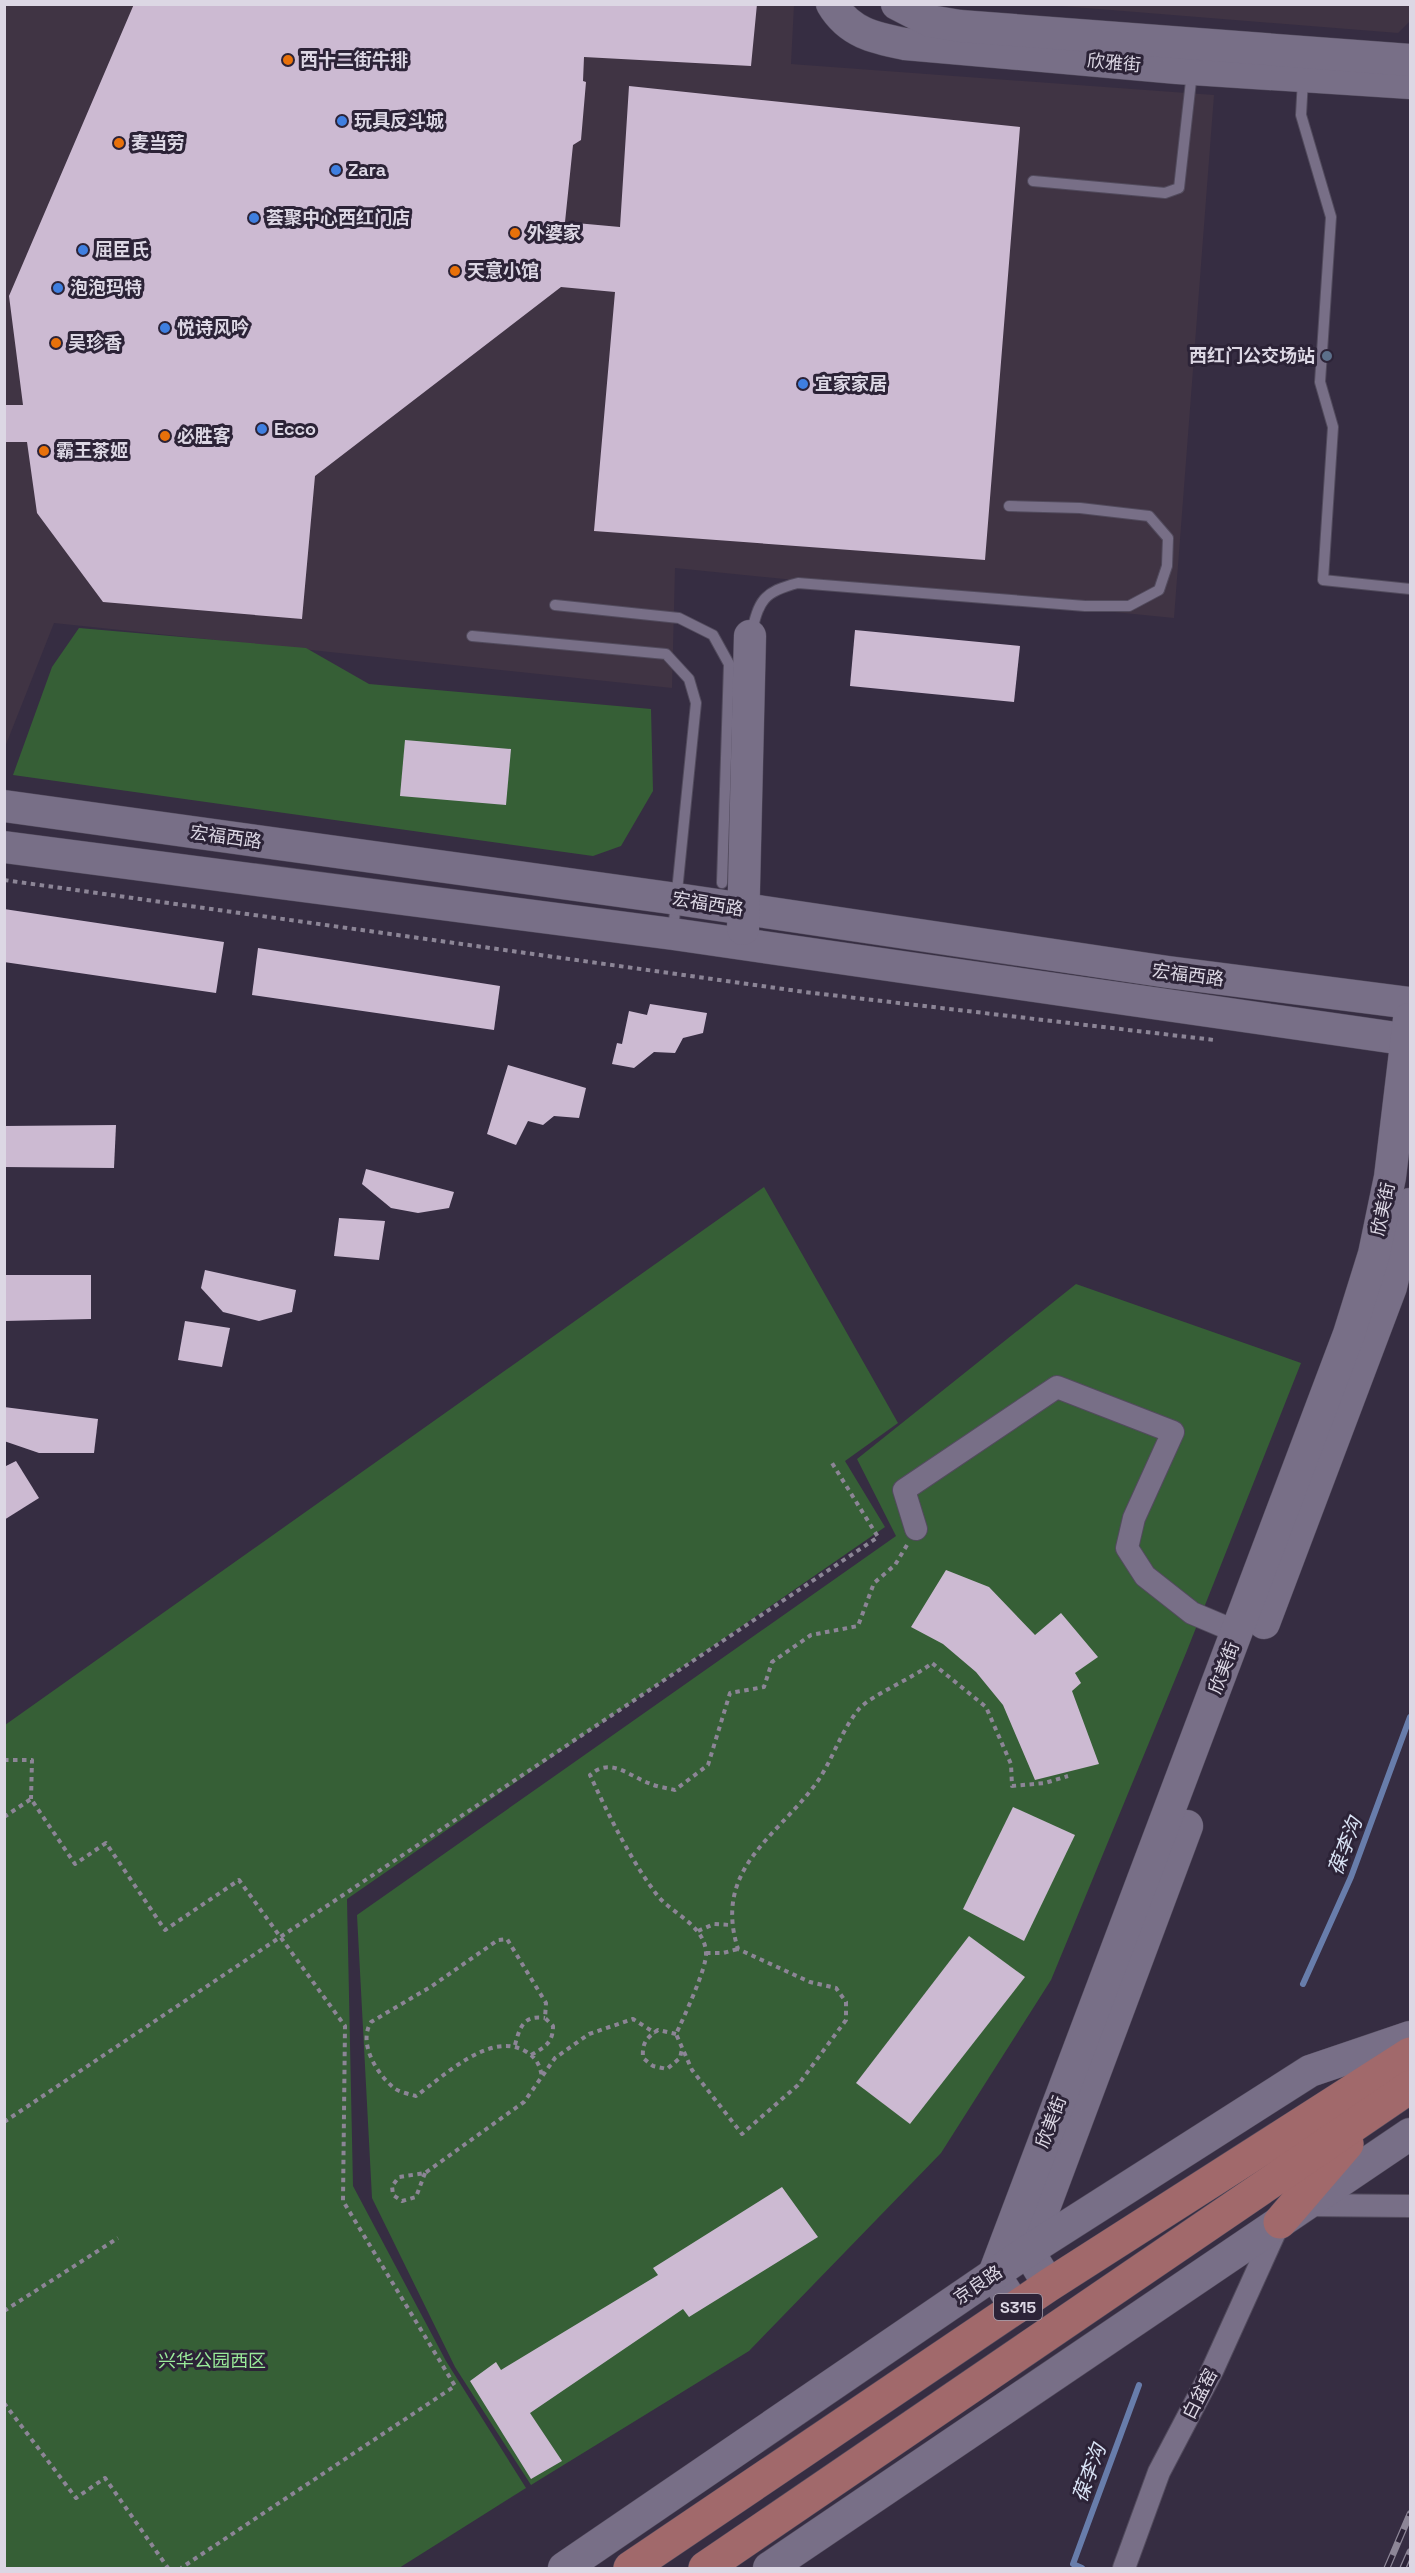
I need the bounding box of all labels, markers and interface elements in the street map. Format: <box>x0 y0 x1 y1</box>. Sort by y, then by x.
place label: 西十二街牛排 <box>300 48 408 71</box>
street label: 欣雅街 <box>1086 49 1142 76</box>
marker: 西十二街牛排 <box>281 53 295 67</box>
place label: 玩具反斗城 <box>354 109 444 132</box>
marker: 玩具反斗城 <box>335 114 349 128</box>
place label: 麦当劳 <box>131 131 185 154</box>
marker: 麦当劳 <box>112 136 126 150</box>
place label: Zara <box>348 158 387 181</box>
marker: Zara <box>329 163 343 177</box>
place label: 荟聚中心西红门店 <box>266 206 410 229</box>
marker: 荟聚中心西红门店 <box>247 211 261 225</box>
place label: 外婆家 <box>527 221 581 244</box>
marker: 外婆家 <box>508 226 522 240</box>
place label: 屈臣氏 <box>95 238 149 261</box>
marker: 屈臣氏 <box>76 243 90 257</box>
place label: 天意小馆 <box>467 259 539 282</box>
marker: 天意小馆 <box>448 264 462 278</box>
place label: 泡泡玛特 <box>70 276 142 299</box>
marker: 泡泡玛特 <box>51 281 65 295</box>
place label: 悦诗风吟 <box>177 316 249 339</box>
marker: 悦诗风吟 <box>158 321 172 335</box>
place label: 吴珍香 <box>68 331 122 354</box>
marker: 吴珍香 <box>49 336 63 350</box>
place label: 西红门公交场站 <box>1189 344 1315 367</box>
marker: 西红门公交场站 <box>1320 349 1334 363</box>
place label: 宜家家居 <box>815 372 887 395</box>
marker: 宜家家居 <box>796 377 810 391</box>
place label: Ecco <box>274 417 316 440</box>
marker: Ecco <box>255 422 269 436</box>
place label: 必胜客 <box>177 424 231 447</box>
marker: 必胜客 <box>158 429 172 443</box>
place label: 霸王茶姬 <box>56 439 128 462</box>
marker: 霸王茶姬 <box>37 444 51 458</box>
street label: 宏福西路 <box>189 820 263 853</box>
street label: 宏福西路 <box>671 887 745 920</box>
street label: 宏福西路 <box>1151 959 1225 990</box>
street label: 欣美街 <box>1366 1180 1399 1238</box>
street label: 欣美街 <box>1203 1638 1244 1697</box>
water label: 葆李沟 <box>1322 1811 1369 1879</box>
street label: 欣美街 <box>1030 2092 1071 2151</box>
street label: 京良路 <box>949 2260 1007 2309</box>
road number: S315 <box>994 2294 1042 2320</box>
park label: 兴华公园西区 <box>158 2349 266 2372</box>
street label: 白盆窑 <box>1177 2364 1222 2423</box>
water label: 葆李沟 <box>1067 2438 1112 2506</box>

